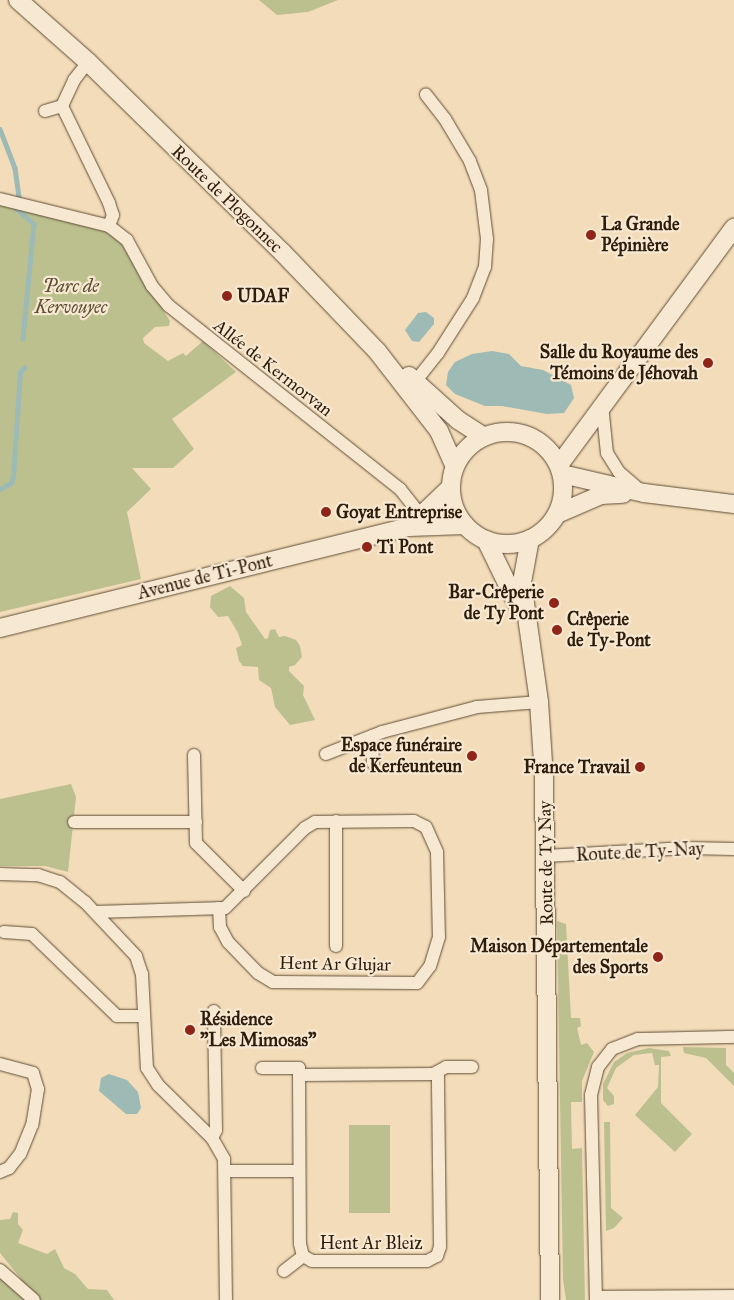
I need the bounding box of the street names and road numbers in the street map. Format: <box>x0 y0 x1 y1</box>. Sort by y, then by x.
street label: Route de Plogonnec <box>167 141 287 257</box>
street label: Allée de Kermorvan <box>209 315 337 421</box>
street label: Avenue de Ti-Pont <box>135 550 275 604</box>
street label: Route de Ty Nay <box>534 800 558 926</box>
street label: Route de Ty-Nay <box>575 838 705 866</box>
street label: Hent Ar Glujar <box>279 952 391 976</box>
street label: Hent Ar Bleiz <box>319 1232 423 1254</box>

